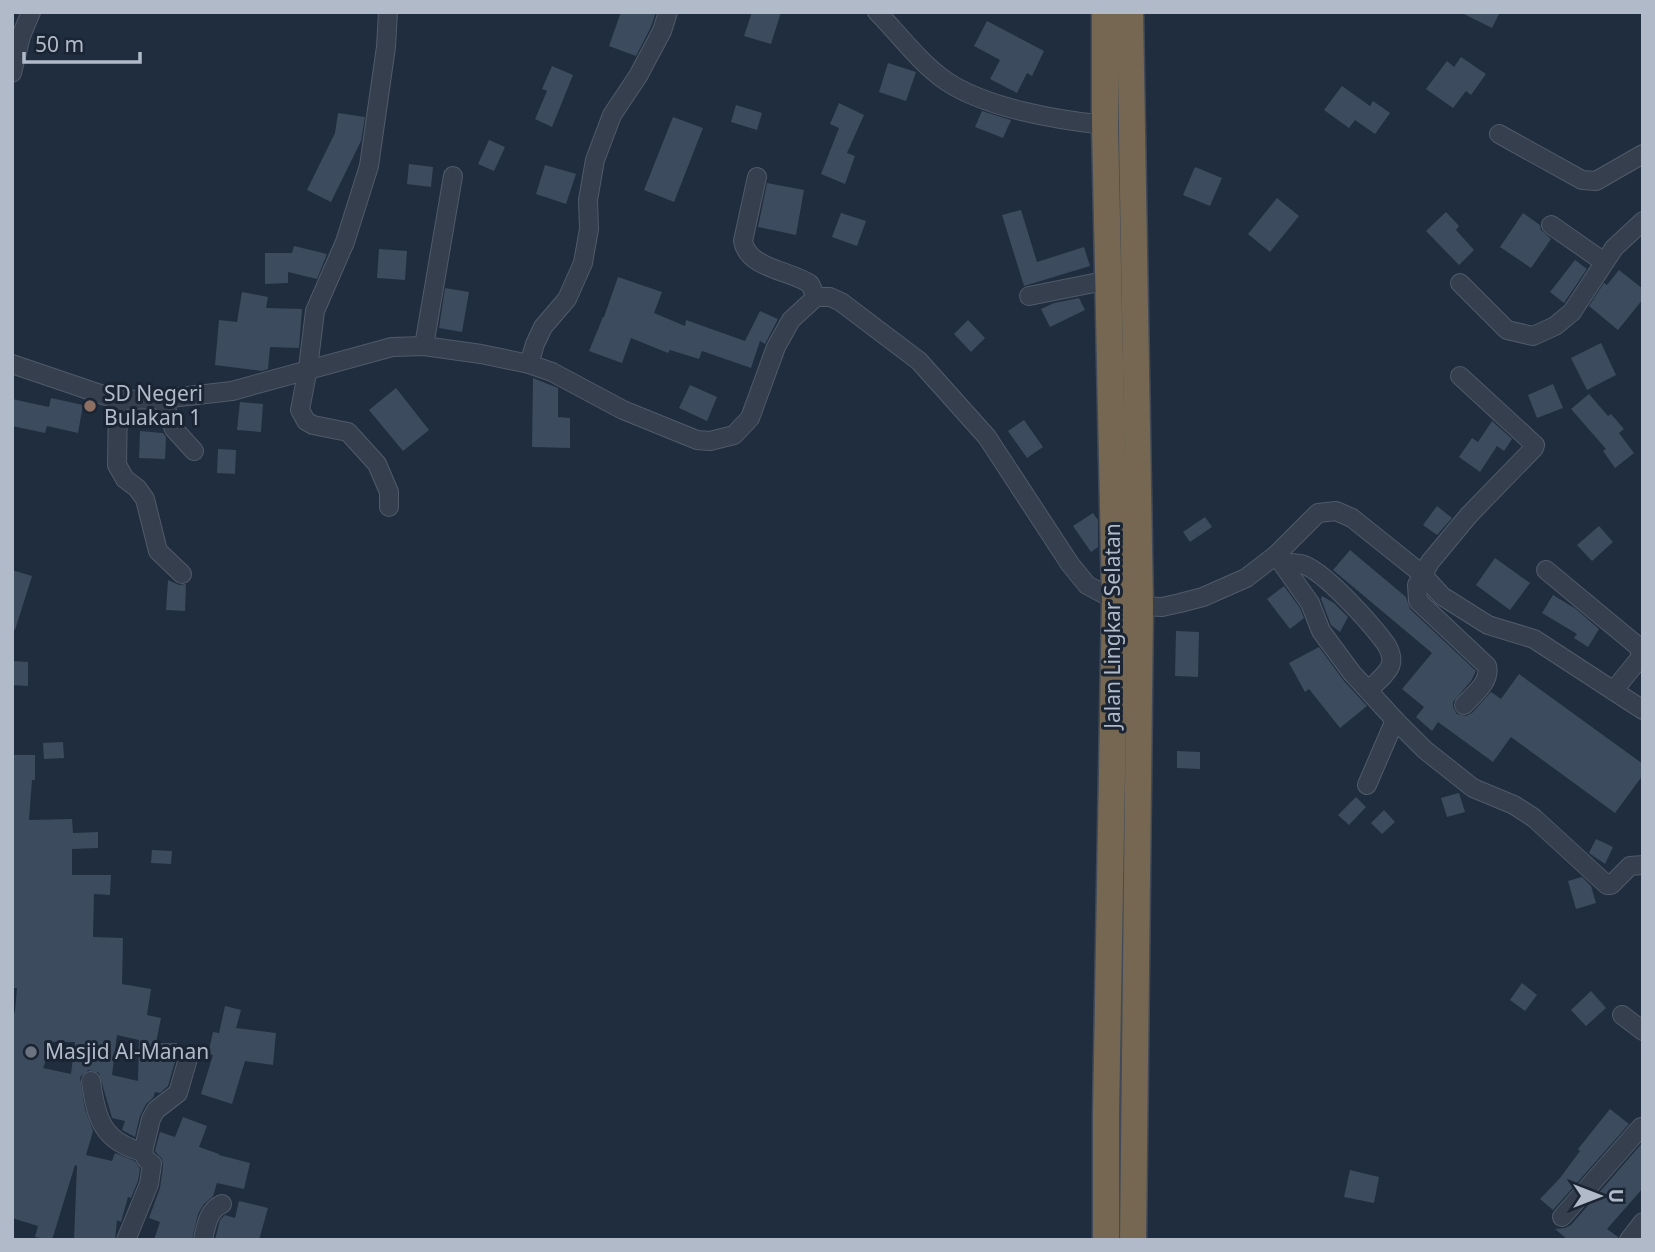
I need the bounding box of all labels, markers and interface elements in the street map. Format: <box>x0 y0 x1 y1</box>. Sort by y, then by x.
scale bar <box>24 21 140 65</box>
text: 50 m <box>35 30 84 58</box>
place label: SD Negeri Bulakan 1 <box>104 379 203 431</box>
marker: SD Negeri Bulakan 1 <box>82 398 98 414</box>
street label: Jalan Lingkar Selatan <box>1098 523 1126 731</box>
place label: Masjid Al-Manan <box>45 1037 209 1065</box>
marker: Masjid Al-Manan <box>23 1044 39 1060</box>
north arrow <box>1564 1161 1634 1231</box>
text: U <box>1603 1189 1629 1203</box>

